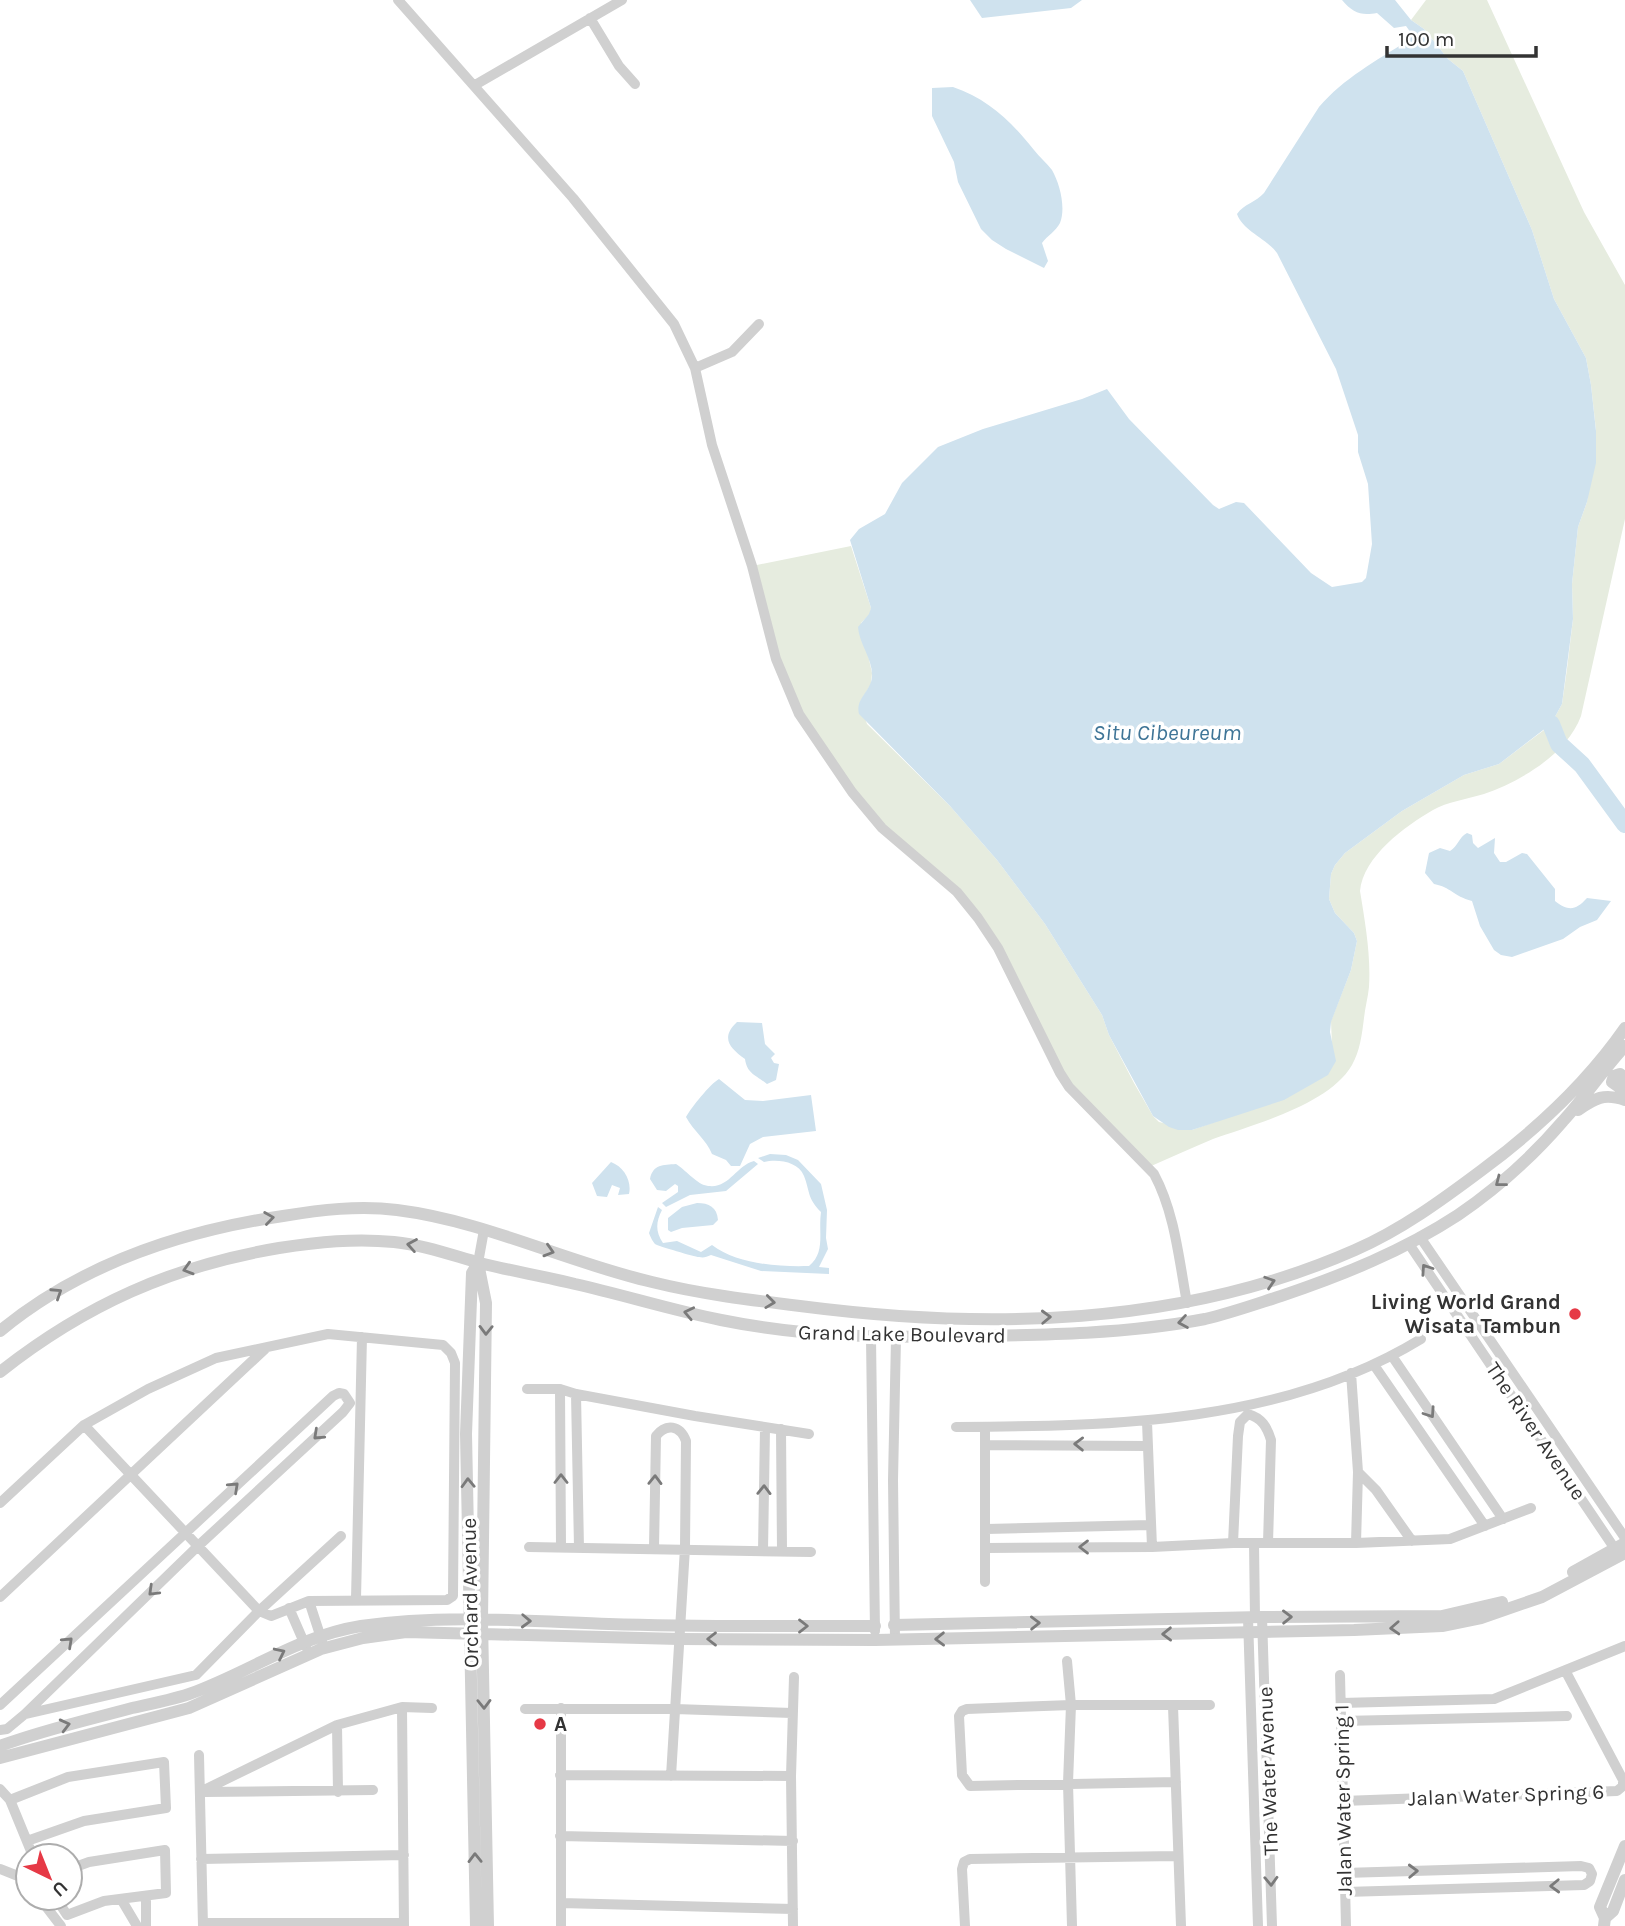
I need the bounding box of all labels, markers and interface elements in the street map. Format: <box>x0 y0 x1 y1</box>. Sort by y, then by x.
scale bar <box>1387 14 1536 58</box>
text: 100 m <box>1398 27 1455 51</box>
water label: Situ Cibeureum <box>1093 719 1241 746</box>
one-way arrow <box>1495 1173 1507 1186</box>
one-way arrow <box>263 1210 275 1225</box>
one-way arrow <box>406 1238 418 1253</box>
one-way arrow <box>543 1242 555 1257</box>
one-way arrow <box>182 1260 194 1275</box>
one-way arrow <box>1422 1264 1434 1277</box>
one-way arrow <box>1264 1276 1276 1291</box>
one-way arrow <box>49 1288 62 1301</box>
place label: Living World Grand Wisata Tambun <box>1371 1290 1561 1338</box>
one-way arrow <box>765 1295 776 1310</box>
marker: Living World Grand Wisata Tambun <box>1567 1306 1583 1322</box>
one-way arrow <box>683 1307 695 1322</box>
one-way arrow <box>1041 1309 1052 1324</box>
one-way arrow <box>1177 1314 1189 1329</box>
street label: Grand Lake Boulevard <box>798 1320 1006 1348</box>
one-way arrow <box>478 1325 494 1336</box>
street label: The River Avenue <box>1481 1358 1591 1504</box>
one-way arrow <box>1422 1405 1434 1418</box>
one-way arrow <box>314 1427 327 1439</box>
one-way arrow <box>1073 1437 1084 1452</box>
one-way arrow <box>553 1473 569 1484</box>
one-way arrow <box>647 1474 663 1484</box>
one-way arrow <box>460 1478 476 1488</box>
one-way arrow <box>226 1482 239 1495</box>
one-way arrow <box>756 1484 772 1494</box>
street label: Orchard Avenue <box>457 1518 483 1668</box>
one-way arrow <box>1078 1540 1089 1555</box>
one-way arrow <box>148 1582 161 1595</box>
one-way arrow <box>1283 1609 1293 1625</box>
one-way arrow <box>521 1614 532 1629</box>
one-way arrow <box>1030 1615 1041 1630</box>
one-way arrow <box>798 1618 808 1634</box>
one-way arrow <box>1389 1621 1400 1636</box>
one-way arrow <box>1162 1626 1172 1642</box>
one-way arrow <box>707 1631 717 1647</box>
one-way arrow <box>934 1631 945 1646</box>
one-way arrow <box>60 1637 73 1650</box>
one-way arrow <box>273 1647 285 1661</box>
street label: The Water Avenue <box>1253 1686 1283 1856</box>
one-way arrow <box>477 1699 492 1710</box>
street label: Jalan Water Spring 1 <box>1329 1704 1357 1896</box>
place label: A <box>554 1712 567 1736</box>
marker: A <box>532 1716 548 1732</box>
one-way arrow <box>59 1719 71 1733</box>
street label: Jalan Water Spring 6 <box>1407 1780 1605 1810</box>
north arrow <box>14 1842 84 1912</box>
one-way arrow <box>468 1852 483 1863</box>
one-way arrow <box>1408 1863 1418 1879</box>
text: U <box>48 1876 72 1901</box>
one-way arrow <box>1263 1876 1278 1887</box>
one-way arrow <box>1549 1879 1560 1894</box>

